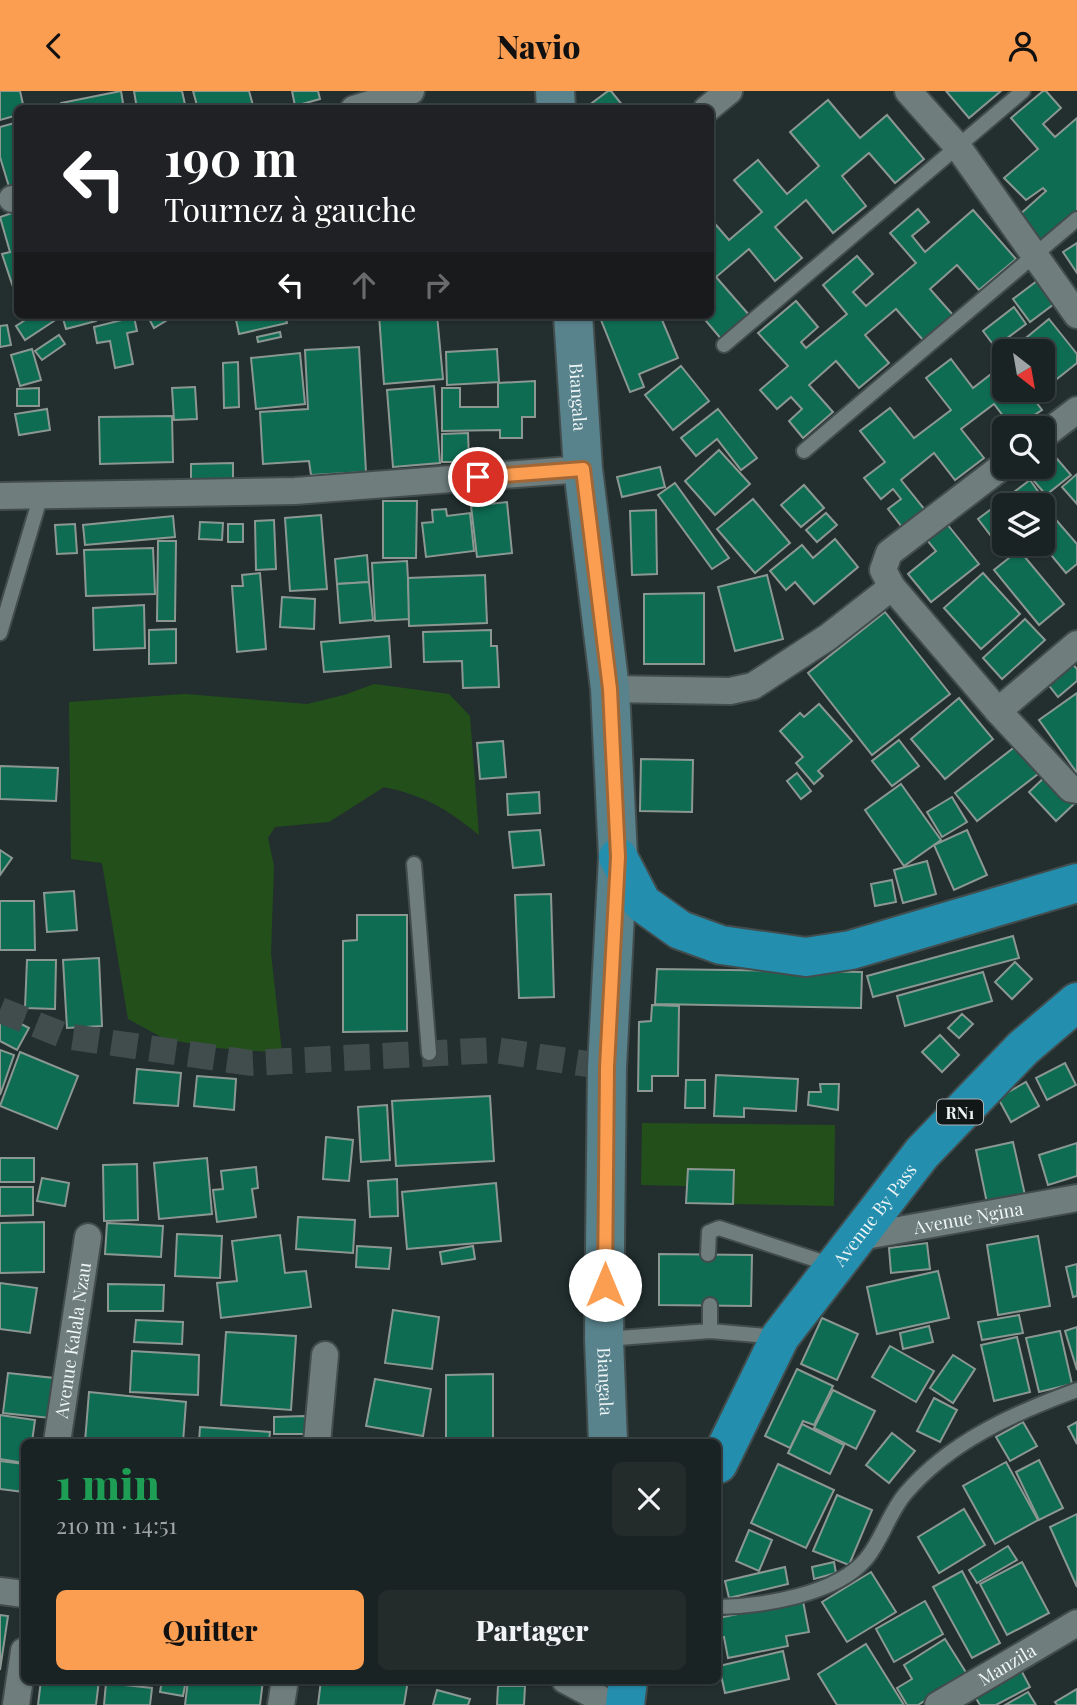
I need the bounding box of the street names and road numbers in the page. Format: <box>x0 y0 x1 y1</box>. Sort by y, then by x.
street label: Biangala <box>564 362 593 432</box>
road number: RN1 <box>937 1100 983 1125</box>
street label: Avenue By Pass <box>827 1158 922 1272</box>
street label: Avenue Ngina <box>911 1196 1025 1239</box>
street label: Avenue Kalala Nzau <box>49 1260 96 1421</box>
street label: Biangala <box>592 1347 619 1416</box>
street label: Manzila <box>974 1638 1040 1691</box>

